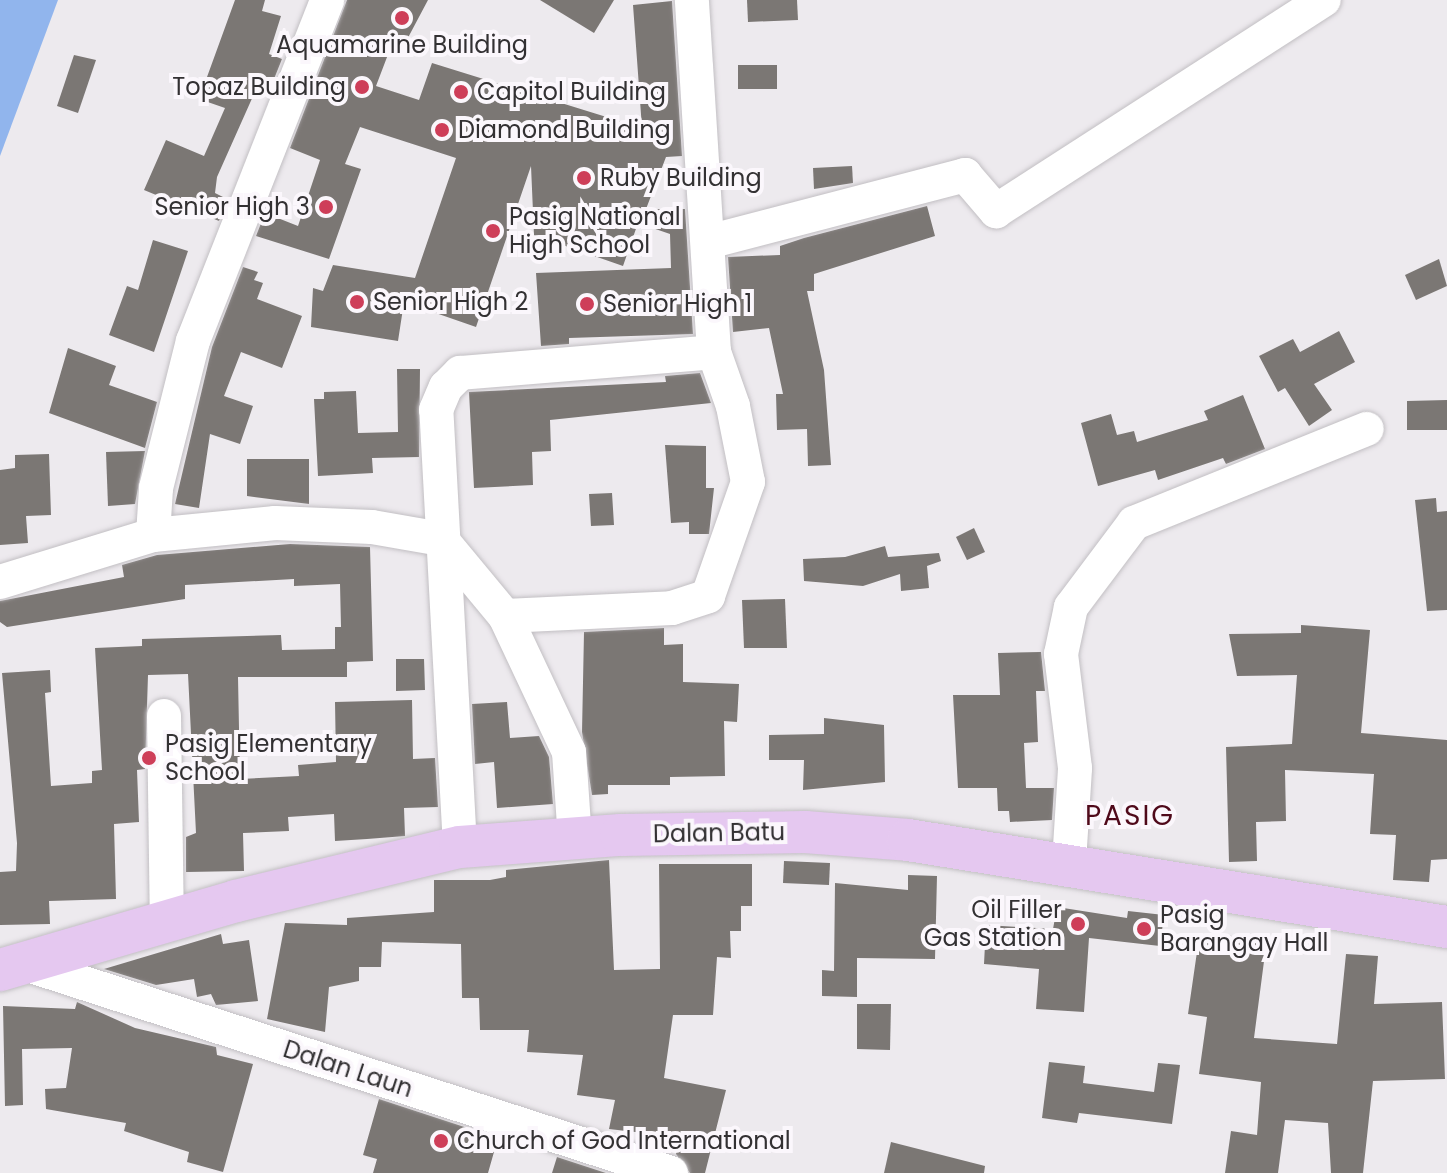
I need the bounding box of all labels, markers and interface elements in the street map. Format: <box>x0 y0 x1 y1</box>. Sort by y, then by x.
marker: Aquamarine Building <box>393 9 411 27</box>
place label: Aquamarine Building <box>276 31 528 59</box>
place label: Topaz Building <box>172 73 346 101</box>
marker: Topaz Building <box>353 78 371 96</box>
place label: Capitol Building <box>477 78 666 106</box>
marker: Capitol Building <box>452 83 470 101</box>
place label: Diamond Building <box>458 116 671 144</box>
marker: Diamond Building <box>433 121 451 139</box>
place label: Ruby Building <box>600 164 762 192</box>
marker: Ruby Building <box>575 169 593 187</box>
place label: Senior High 3 <box>154 193 310 221</box>
marker: Senior High 3 <box>317 198 335 216</box>
place label: Pasig National High School <box>509 203 681 259</box>
marker: Pasig National High School <box>484 222 502 240</box>
place label: Senior High 2 <box>373 288 528 316</box>
place label: Senior High 1 <box>603 290 752 318</box>
marker: Senior High 2 <box>348 293 366 311</box>
marker: Senior High 1 <box>578 295 596 313</box>
place label: Pasig Elementary School <box>165 730 372 786</box>
marker: Pasig Elementary School <box>140 749 158 767</box>
district label: PASIG <box>1085 799 1175 833</box>
street label: Dalan Batu <box>653 817 785 849</box>
place label: Oil Filler Gas Station <box>924 896 1062 952</box>
place label: Pasig Barangay Hall <box>1160 901 1328 957</box>
marker: Oil Filler Gas Station <box>1069 915 1087 933</box>
marker: Pasig Barangay Hall <box>1135 920 1153 938</box>
street label: Dalan Laun <box>280 1035 416 1103</box>
place label: Church of God International <box>457 1127 791 1155</box>
marker: Church of God International <box>432 1132 450 1150</box>

